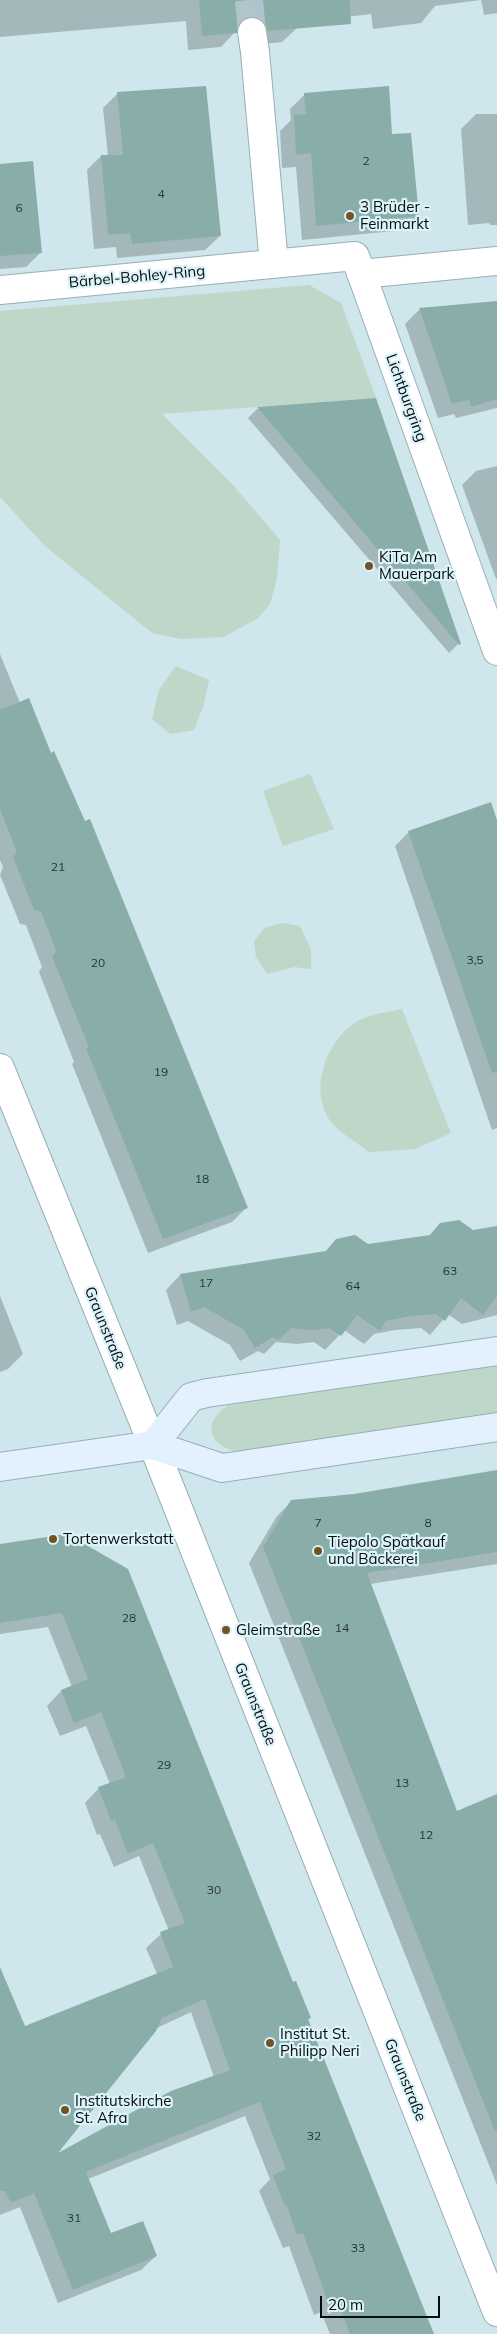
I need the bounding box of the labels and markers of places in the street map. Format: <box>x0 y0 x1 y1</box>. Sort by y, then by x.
place label: 3 Brüder - Feinmarkt <box>360 198 430 233</box>
marker: 3 Brüder - Feinmarkt <box>344 210 356 222</box>
place label: KiTa Am Mauerpark <box>379 548 454 583</box>
marker: KiTa Am Mauerpark <box>363 560 375 572</box>
place label: Tortenwerkstatt <box>63 1530 173 1548</box>
marker: Tortenwerkstatt <box>47 1533 59 1545</box>
place label: Tiepolo Spätkauf und Bäckerei <box>328 1533 445 1568</box>
marker: Tiepolo Spätkauf und Bäckerei <box>312 1545 324 1557</box>
place label: Gleimstraße <box>236 1621 320 1639</box>
marker: Gleimstraße <box>220 1624 232 1636</box>
place label: Institut St. Philipp Neri <box>280 2025 360 2060</box>
marker: Institut St. Philipp Neri <box>264 2037 276 2049</box>
place label: Institutskirche St. Afra <box>75 2092 171 2127</box>
marker: Institutskirche St. Afra <box>59 2104 71 2116</box>

